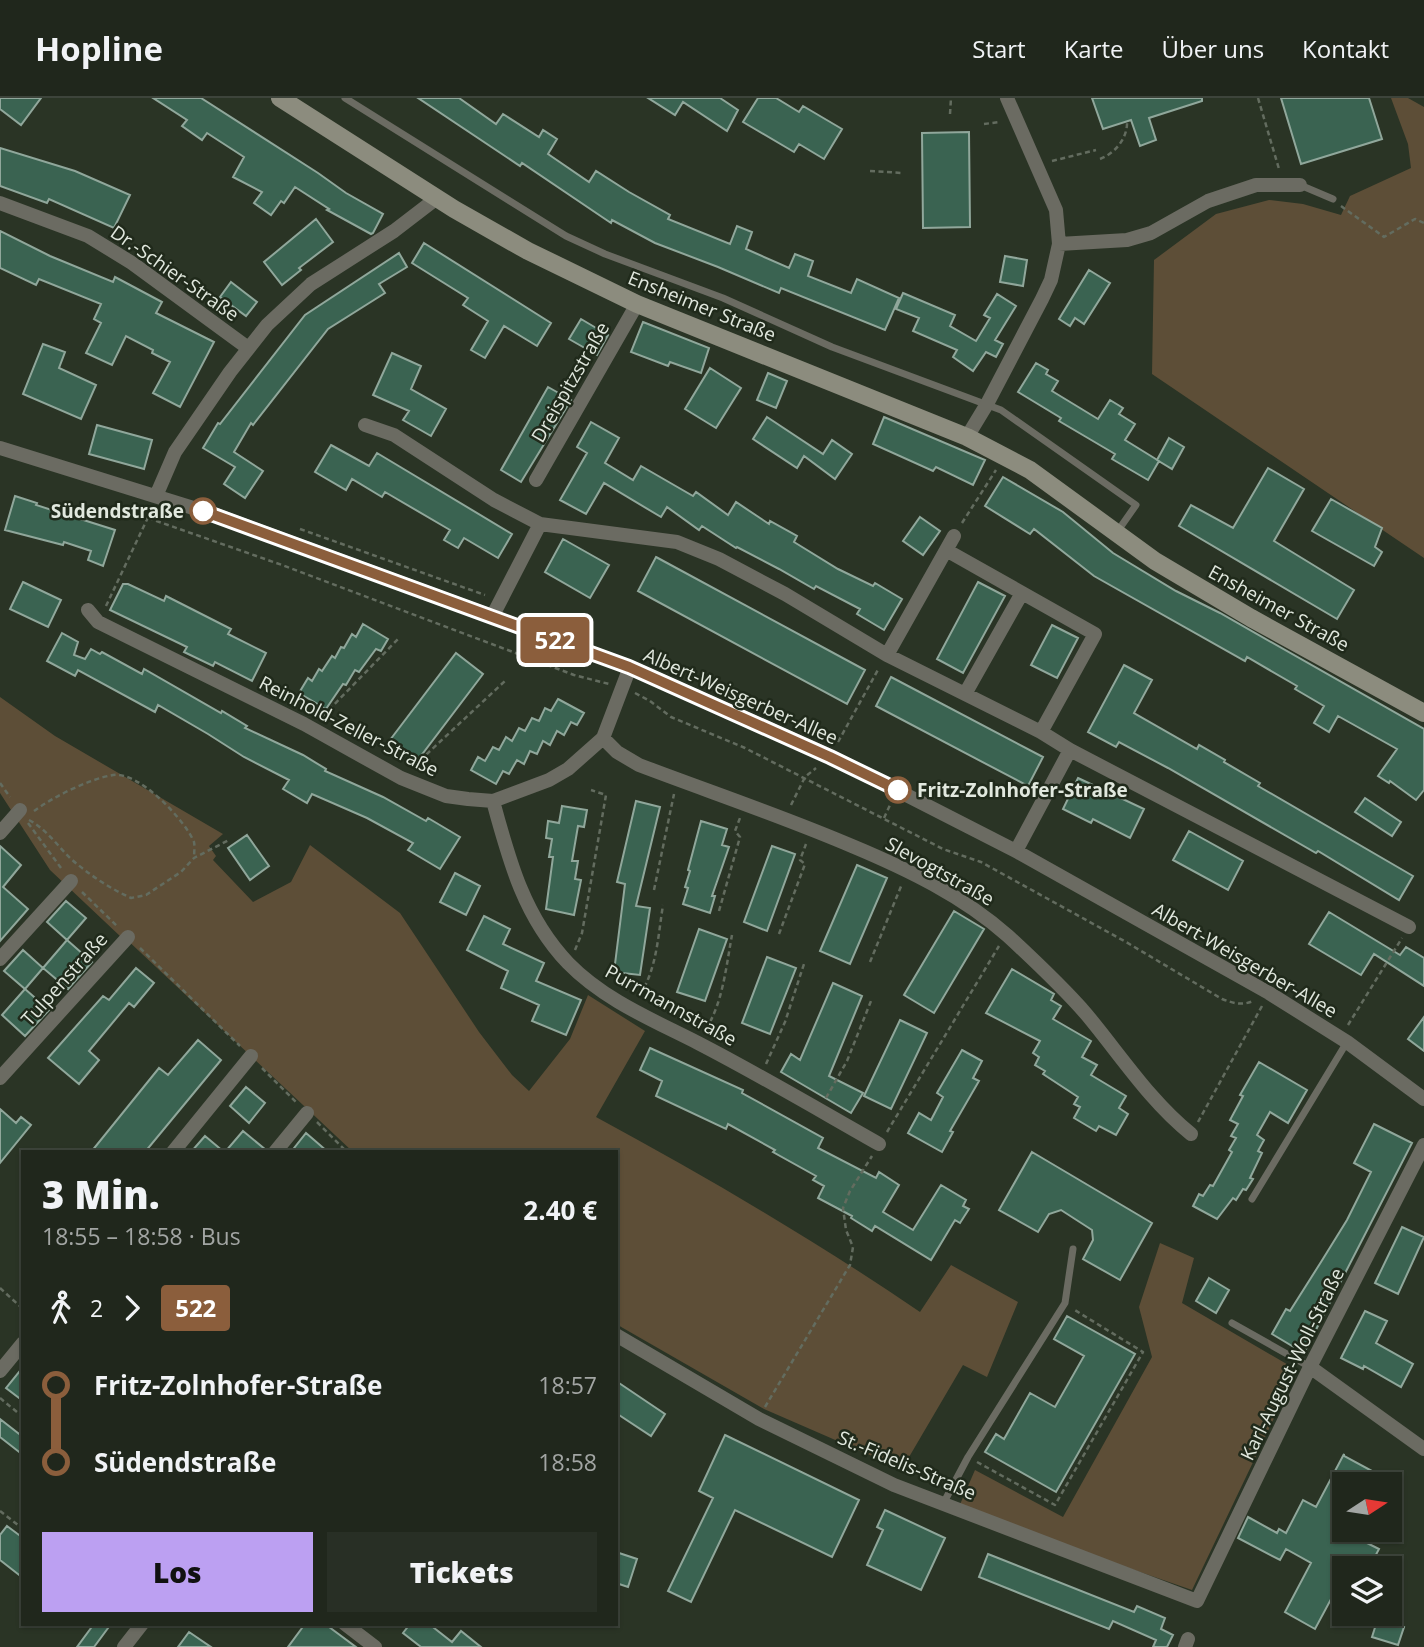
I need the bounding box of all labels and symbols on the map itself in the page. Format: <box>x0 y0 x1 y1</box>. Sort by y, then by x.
street label: Dr.-Schier-Straße <box>106 219 244 327</box>
street label: Ensheimer Straße <box>624 264 780 348</box>
street label: Dreispitzstraße <box>525 317 615 447</box>
place label: Südendstraße <box>51 498 184 524</box>
marker: Südendstraße <box>190 498 216 524</box>
street label: Ensheimer Straße <box>1204 558 1354 658</box>
line badge: 522 <box>515 617 595 663</box>
street label: Albert-Weisgerber-Allee <box>640 641 842 751</box>
street label: Reinhold-Zeller-Straße <box>255 669 443 783</box>
marker: Fritz-Zolnhofer-Straße <box>885 777 911 803</box>
place label: Fritz-Zolnhofer-Straße <box>917 777 1128 803</box>
street label: Slevogtstraße <box>881 830 999 912</box>
street label: Albert-Weisgerber-Allee <box>1148 896 1342 1024</box>
street label: Tulpenstraße <box>15 927 113 1031</box>
street label: Purrmannstraße <box>601 958 741 1052</box>
street label: Karl-August-Woll-Straße <box>1234 1263 1350 1465</box>
street label: St.-Fidelis-Straße <box>834 1424 980 1506</box>
north arrow <box>1332 1472 1402 1542</box>

